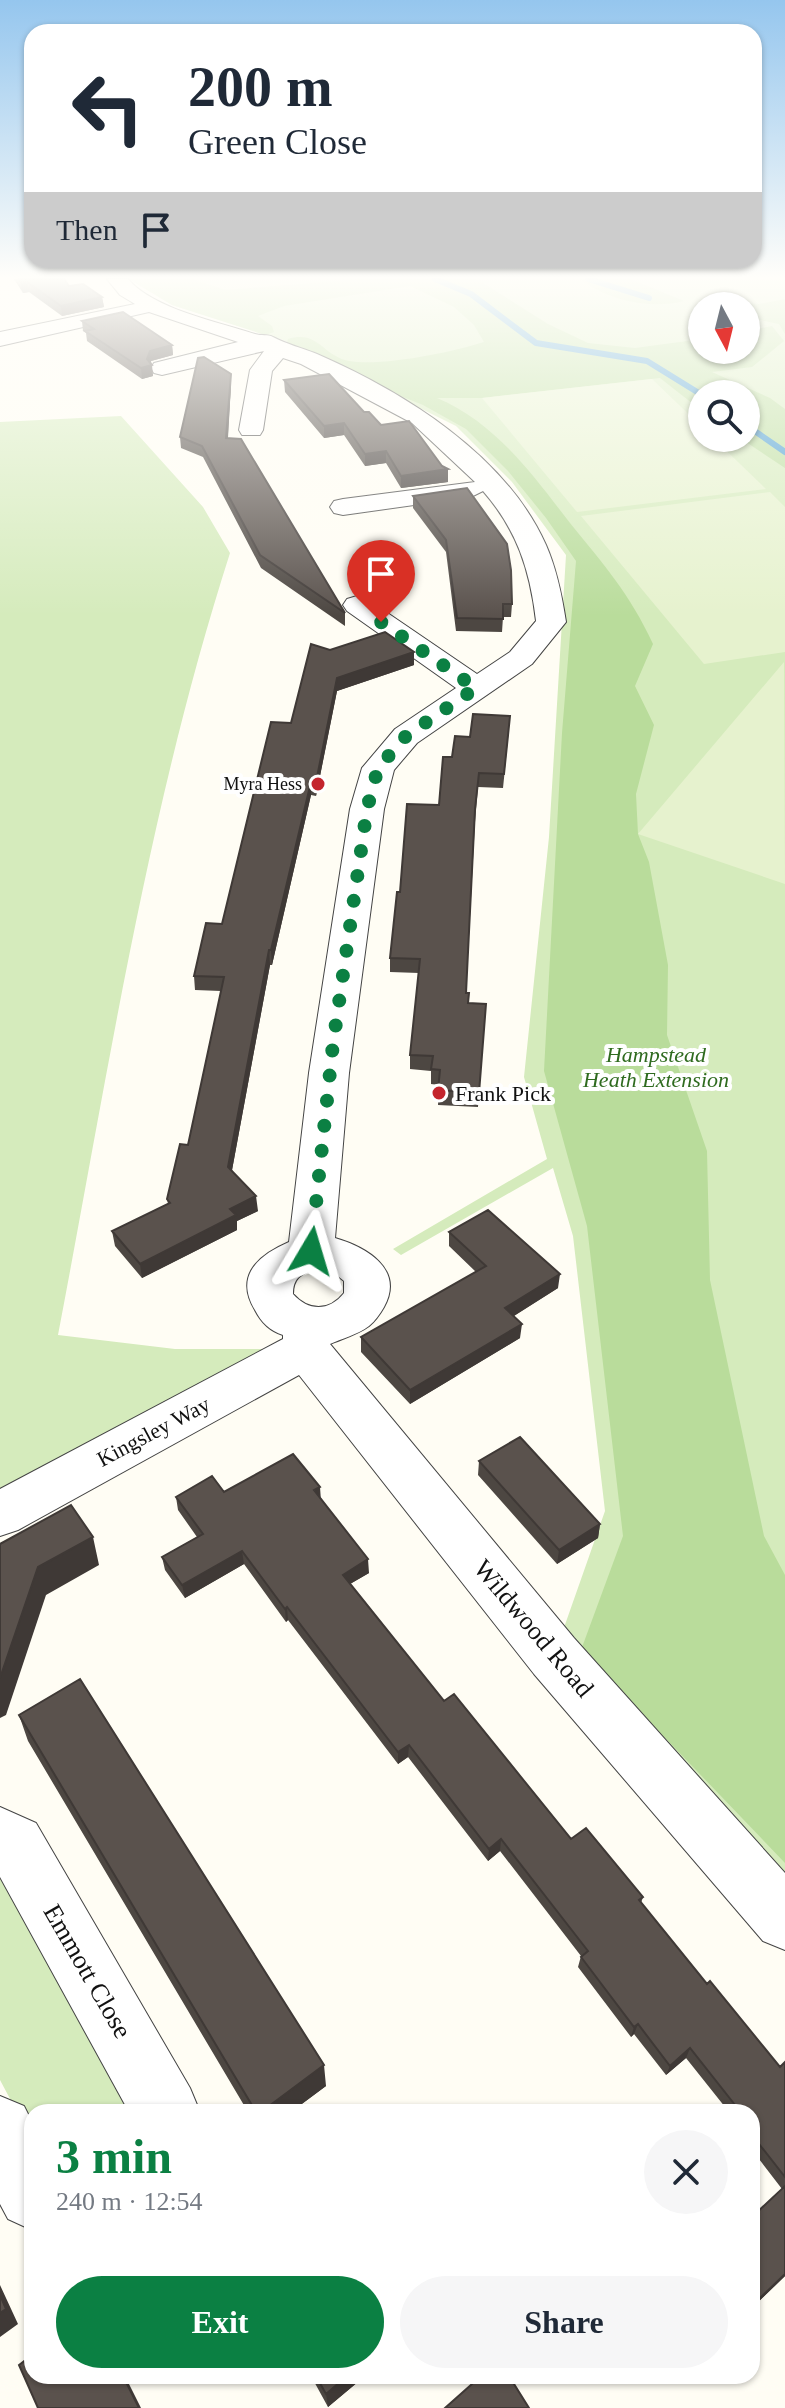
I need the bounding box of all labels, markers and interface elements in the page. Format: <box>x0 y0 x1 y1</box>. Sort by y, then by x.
icon: left <box>56 56 160 160</box>
text: 200 m <box>188 56 333 118</box>
text: Green Close <box>188 122 367 162</box>
icon: arrive <box>134 208 178 252</box>
text: Then <box>56 213 118 246</box>
north arrow <box>688 292 760 364</box>
map controls <box>688 292 760 452</box>
button: search <box>688 380 760 452</box>
pin <box>347 540 415 622</box>
icon: arrive <box>359 552 403 596</box>
place label: Myra Hess <box>224 774 302 794</box>
marker: Myra Hess <box>309 775 327 793</box>
park label: Hampstead Heath Extension <box>582 1042 729 1092</box>
place label: Frank Pick <box>455 1081 551 1106</box>
marker: Frank Pick <box>430 1084 448 1102</box>
position arrow <box>269 1209 353 1293</box>
street label: Kingsley Way <box>92 1391 214 1472</box>
street label: Wildwood Road <box>468 1554 599 1703</box>
street label: Emmott Close <box>38 1899 137 2043</box>
text: 3 min <box>56 2130 172 2183</box>
button: close <box>644 2130 728 2214</box>
text: 240 m · 12:54 <box>56 2187 203 2216</box>
button: Exit <box>56 2276 384 2368</box>
button: Share <box>400 2276 728 2368</box>

